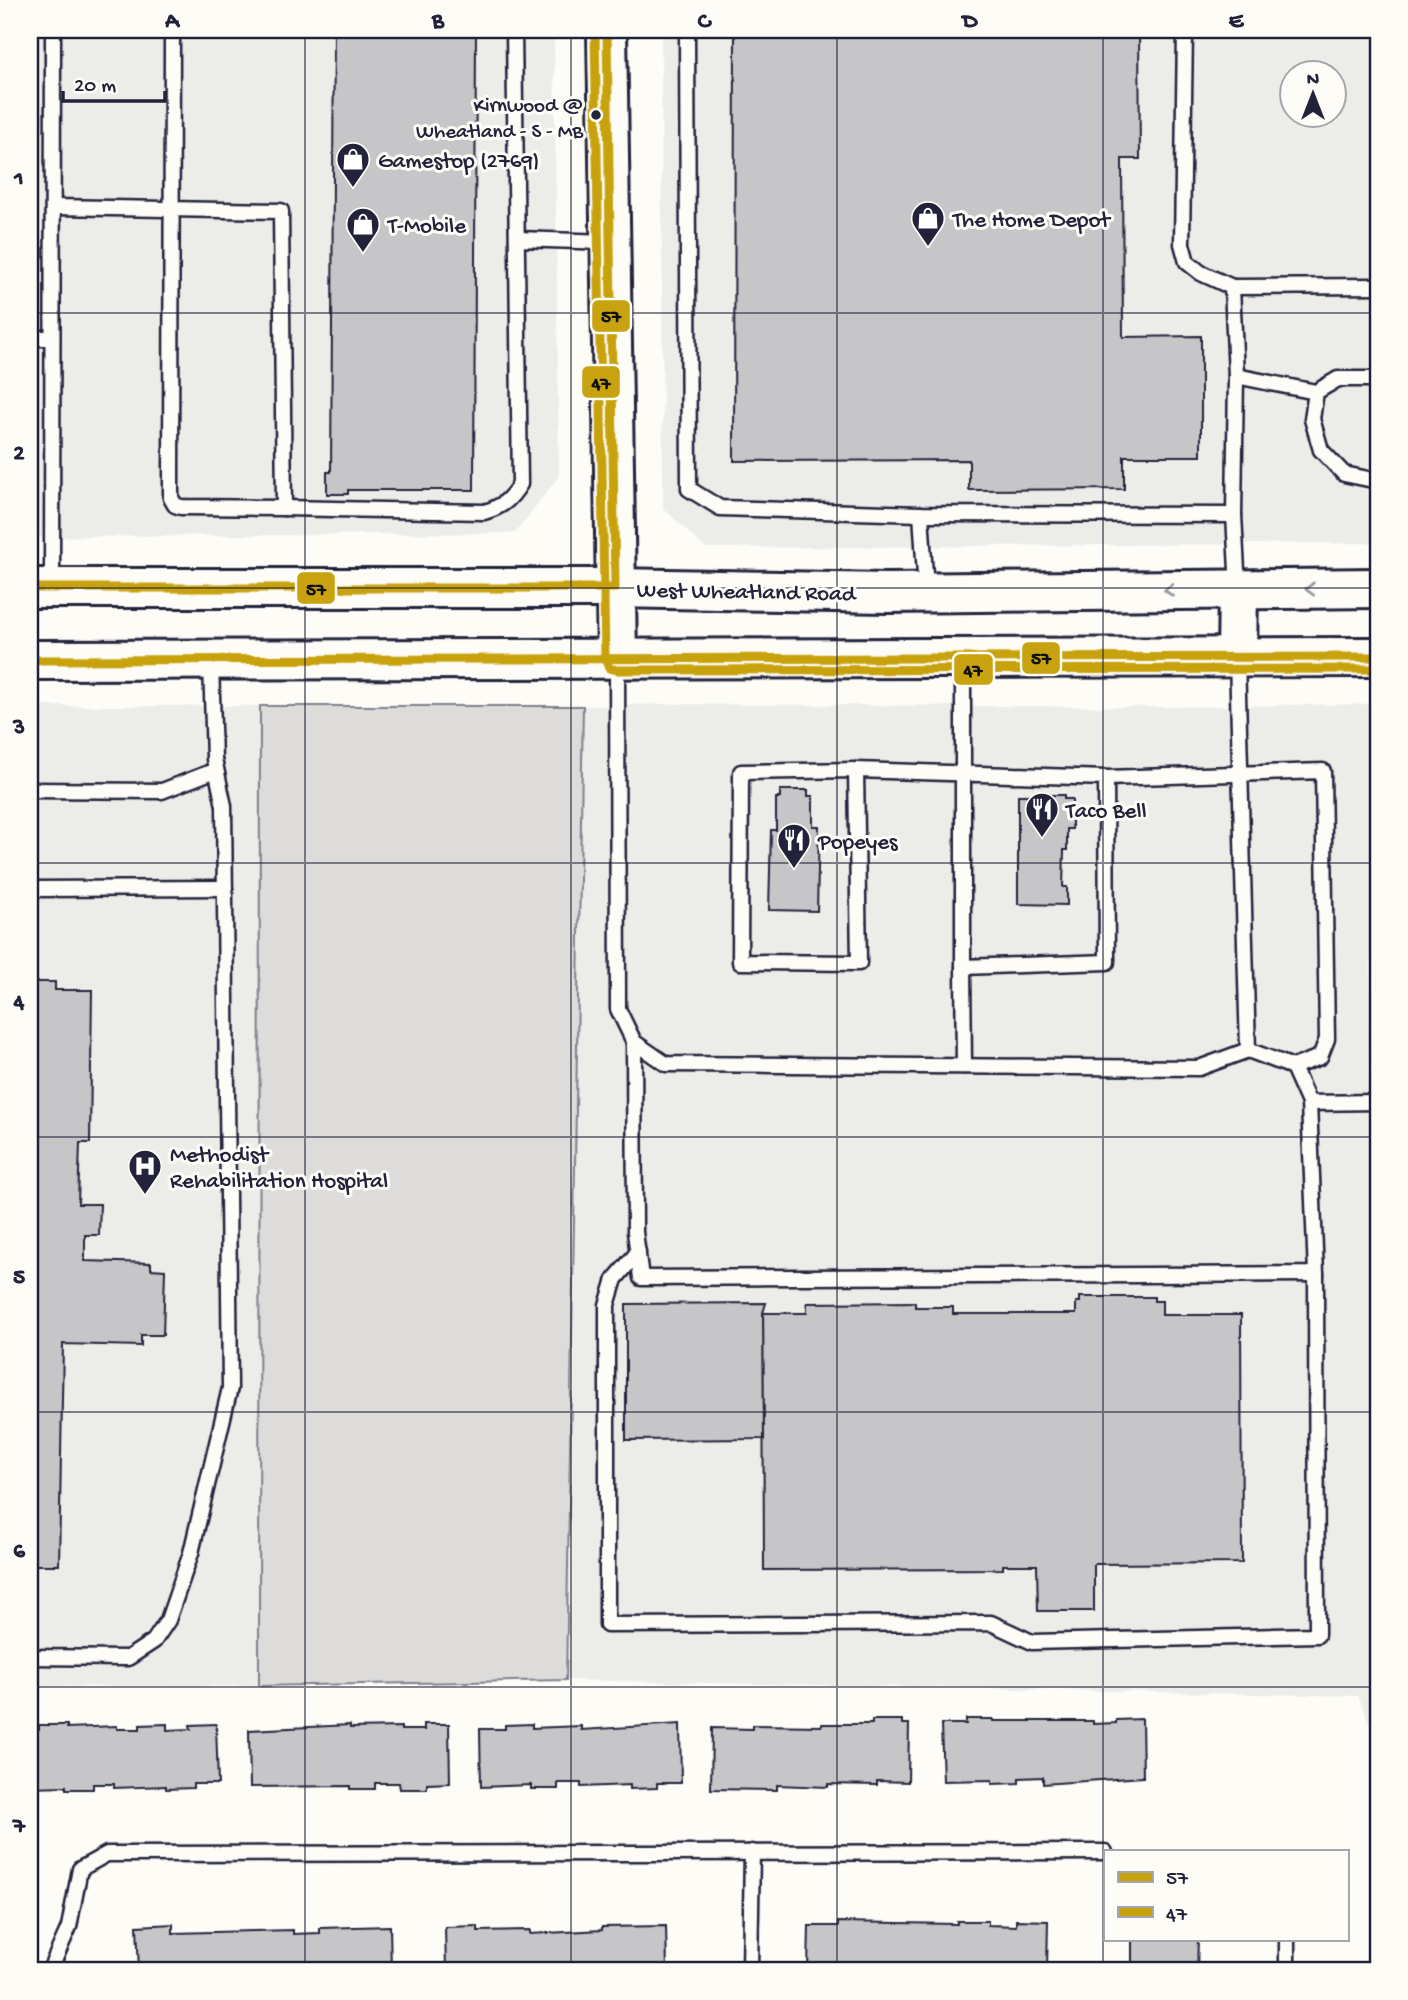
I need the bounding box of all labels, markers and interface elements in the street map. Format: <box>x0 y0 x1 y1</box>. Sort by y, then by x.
text: A <box>164 9 180 36</box>
text: B <box>431 9 445 36</box>
text: C <box>698 9 713 36</box>
text: D <box>961 9 979 36</box>
text: E <box>1229 9 1245 36</box>
scale bar <box>63 60 164 104</box>
north arrow <box>1278 60 1348 130</box>
text: N <box>1307 69 1319 92</box>
text: 20 m <box>74 75 116 100</box>
place label: Kirnwood @ Wheatland - S - MB <box>416 95 584 146</box>
marker: Kirnwood @ Wheatland - S - MB <box>589 108 603 122</box>
shop icon: Gamestop (2769) <box>334 140 372 189</box>
place label: Gamestop (2769) <box>378 149 539 176</box>
text: 1 <box>13 166 24 193</box>
shop icon: The Home Depot <box>909 199 947 248</box>
shop icon: T-Mobile <box>344 205 382 254</box>
place label: The Home Depot <box>951 208 1111 235</box>
place label: T-Mobile <box>386 214 467 241</box>
line badge: 57 <box>591 299 631 333</box>
text: 57 <box>601 307 622 330</box>
line badge: 47 <box>581 365 621 399</box>
text: 47 <box>591 374 612 397</box>
text: 2 <box>13 441 25 468</box>
line badge: 57 <box>296 571 336 605</box>
street label: West Wheatland Road <box>636 578 857 609</box>
text: 57 <box>306 580 327 603</box>
one-way arrow <box>1304 581 1315 596</box>
one-way arrow <box>1164 582 1174 598</box>
line badge: 57 <box>1021 641 1061 675</box>
text: 57 <box>1031 649 1052 672</box>
line badge: 47 <box>953 653 994 686</box>
text: 47 <box>963 661 984 684</box>
text: 3 <box>12 715 25 742</box>
restaurant icon: Taco Bell <box>1023 790 1061 839</box>
place label: Taco Bell <box>1064 799 1147 826</box>
restaurant icon: Popeyes <box>775 821 813 870</box>
place label: Popeyes <box>817 830 898 857</box>
text: 4 <box>13 990 25 1017</box>
place label: Methodist Rehabilitation Hospital <box>170 1143 388 1196</box>
hospital icon: Methodist Rehabilitation Hospital <box>126 1147 164 1196</box>
text: 5 <box>13 1265 25 1292</box>
text: 6 <box>13 1539 26 1566</box>
text: 7 <box>12 1814 26 1841</box>
legend <box>1104 1850 1348 1940</box>
text: 57 <box>1166 1868 1189 1893</box>
text: 47 <box>1166 1904 1188 1929</box>

